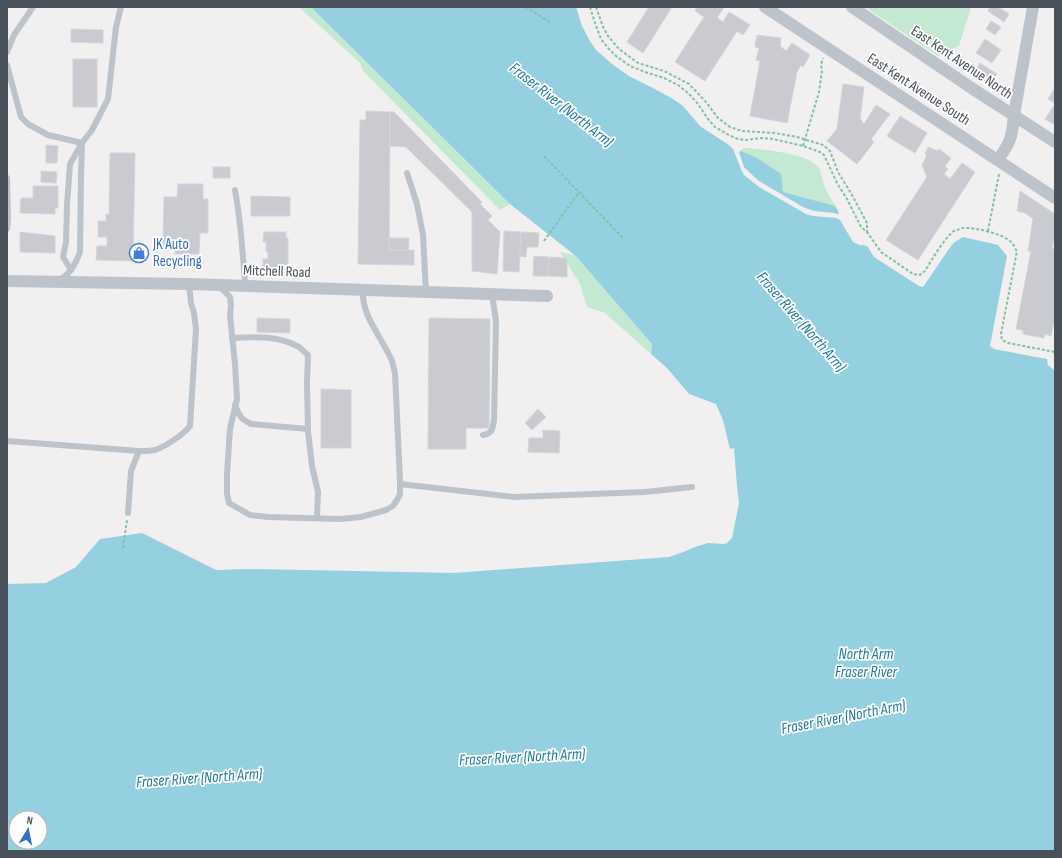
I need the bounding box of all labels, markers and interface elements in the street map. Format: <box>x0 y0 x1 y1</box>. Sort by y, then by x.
street label: East Kent Avenue North <box>907 21 1016 103</box>
street label: East Kent Avenue South <box>864 49 974 130</box>
water label: Fraser River (North Arm) <box>505 59 617 152</box>
place label: JK Auto Recycling <box>152 235 202 271</box>
shop icon: JK Auto Recycling <box>128 242 150 264</box>
street label: Mitchell Road <box>243 261 311 282</box>
water label: Fraser River (North Arm) <box>752 268 850 376</box>
water label: North Arm Fraser River <box>835 645 898 682</box>
water label: Fraser River (North Arm) <box>780 696 908 739</box>
water label: Fraser River (North Arm) <box>459 745 586 770</box>
water label: Fraser River (North Arm) <box>135 765 263 792</box>
north arrow <box>8 810 48 850</box>
text: N <box>26 814 34 828</box>

